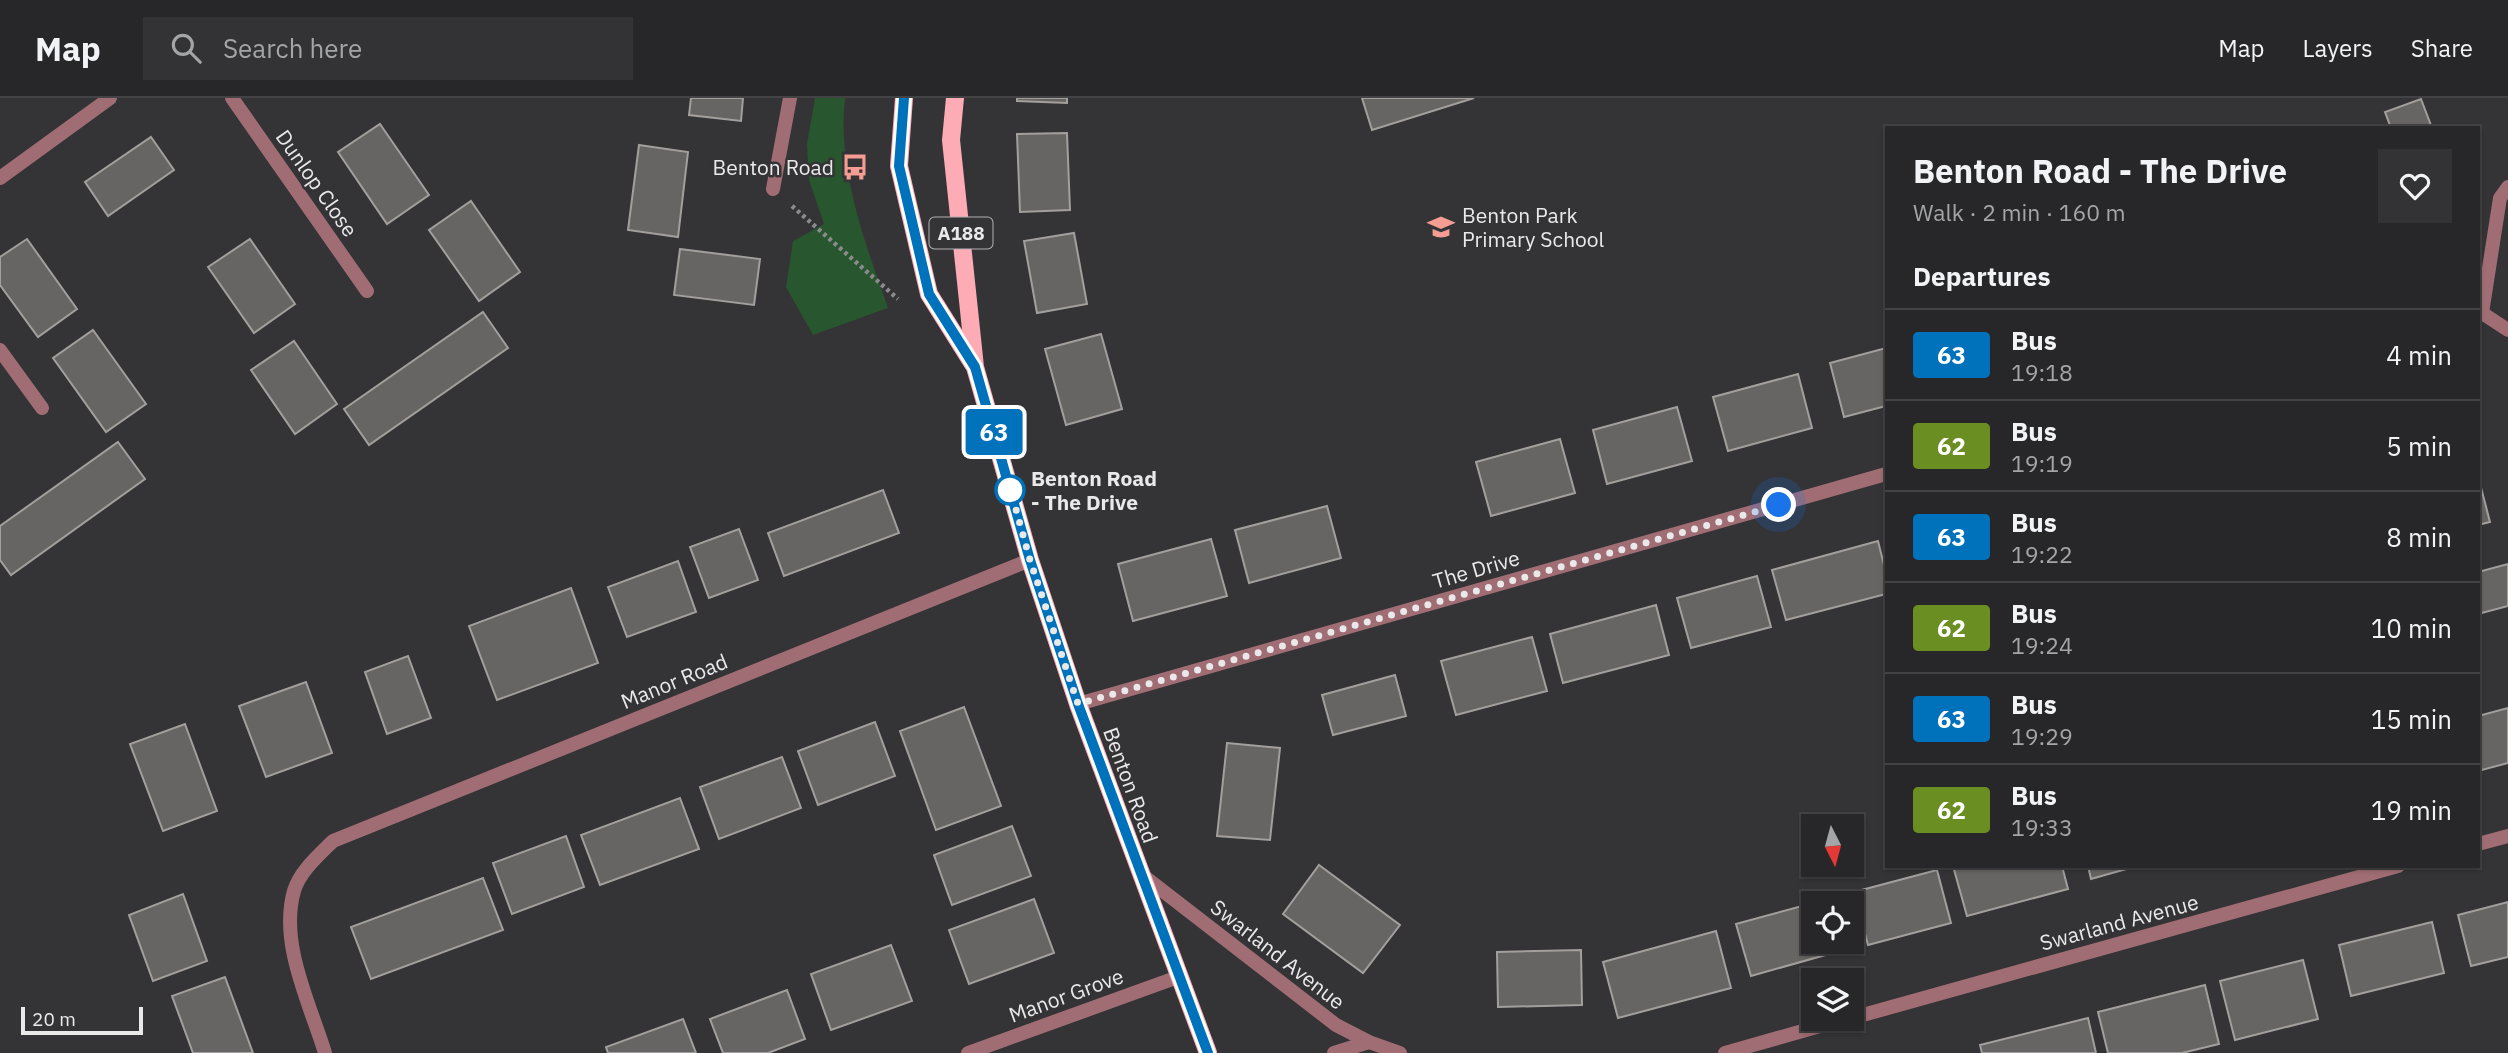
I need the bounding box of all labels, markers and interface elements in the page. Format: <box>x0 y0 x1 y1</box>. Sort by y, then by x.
search box <box>143 17 633 80</box>
text: Map <box>35 27 101 70</box>
icon: search <box>167 29 205 67</box>
text: Search here <box>223 31 362 65</box>
text: Map <box>2218 32 2265 64</box>
text: Layers <box>2303 32 2373 64</box>
text: Share <box>2411 32 2473 64</box>
street label: Dunlop Close <box>270 124 364 242</box>
text: Benton Road - The Drive <box>1913 149 2287 192</box>
button: heart <box>2378 149 2452 223</box>
bus stop icon: Benton Road <box>840 152 870 182</box>
place label: Benton Road <box>713 153 834 181</box>
text: Walk · 2 min · 160 m <box>1913 197 2126 227</box>
place label: Benton Park Primary School <box>1462 201 1605 253</box>
school or university icon: Benton Park Primary School <box>1426 212 1456 242</box>
road number: A188 <box>930 217 992 248</box>
text: Departures <box>1913 259 2051 293</box>
text: Bus <box>2011 323 2057 357</box>
text: 4 min <box>2386 338 2452 372</box>
text: 63 <box>1937 339 1966 371</box>
text: 19:18 <box>2011 357 2073 387</box>
line badge: 63 <box>962 409 1026 455</box>
text: Bus <box>2011 414 2057 448</box>
text: 63 <box>980 416 1008 448</box>
text: 5 min <box>2386 429 2452 463</box>
text: 62 <box>1937 430 1966 462</box>
text: 19:19 <box>2011 448 2073 478</box>
place label: Benton Road - The Drive <box>1031 464 1157 516</box>
marker: Benton Road - The Drive <box>995 475 1025 505</box>
your location <box>1761 487 1796 522</box>
text: Bus <box>2011 505 2057 539</box>
text: 8 min <box>2386 520 2452 554</box>
text: 63 <box>1937 521 1966 553</box>
text: 19:22 <box>2011 539 2073 569</box>
street label: The Drive <box>1429 543 1523 595</box>
text: Bus <box>2011 596 2057 630</box>
text: 10 min <box>2371 611 2452 645</box>
text: 62 <box>1937 612 1966 644</box>
text: 19:24 <box>2011 630 2073 660</box>
street label: Manor Road <box>616 647 732 715</box>
text: Bus <box>2011 687 2057 721</box>
text: 15 min <box>2371 702 2452 736</box>
text: 63 <box>1937 703 1966 735</box>
text: 19:29 <box>2011 721 2073 751</box>
street label: Benton Road <box>1097 723 1165 847</box>
text: Bus <box>2011 778 2057 812</box>
text: 19 min <box>2371 793 2452 827</box>
text: 62 <box>1937 794 1966 826</box>
text: 19:33 <box>2011 812 2073 842</box>
north arrow <box>1801 814 1864 877</box>
map controls <box>1801 814 1864 1031</box>
street label: Swarland Avenue <box>2037 887 2201 957</box>
button: locate <box>1801 891 1864 954</box>
street label: Swarland Avenue <box>1205 893 1351 1015</box>
street label: Manor Grove <box>1005 961 1127 1029</box>
button: layers <box>1801 968 1864 1031</box>
scale bar <box>21 1004 144 1036</box>
text: 20 m <box>32 1007 76 1031</box>

